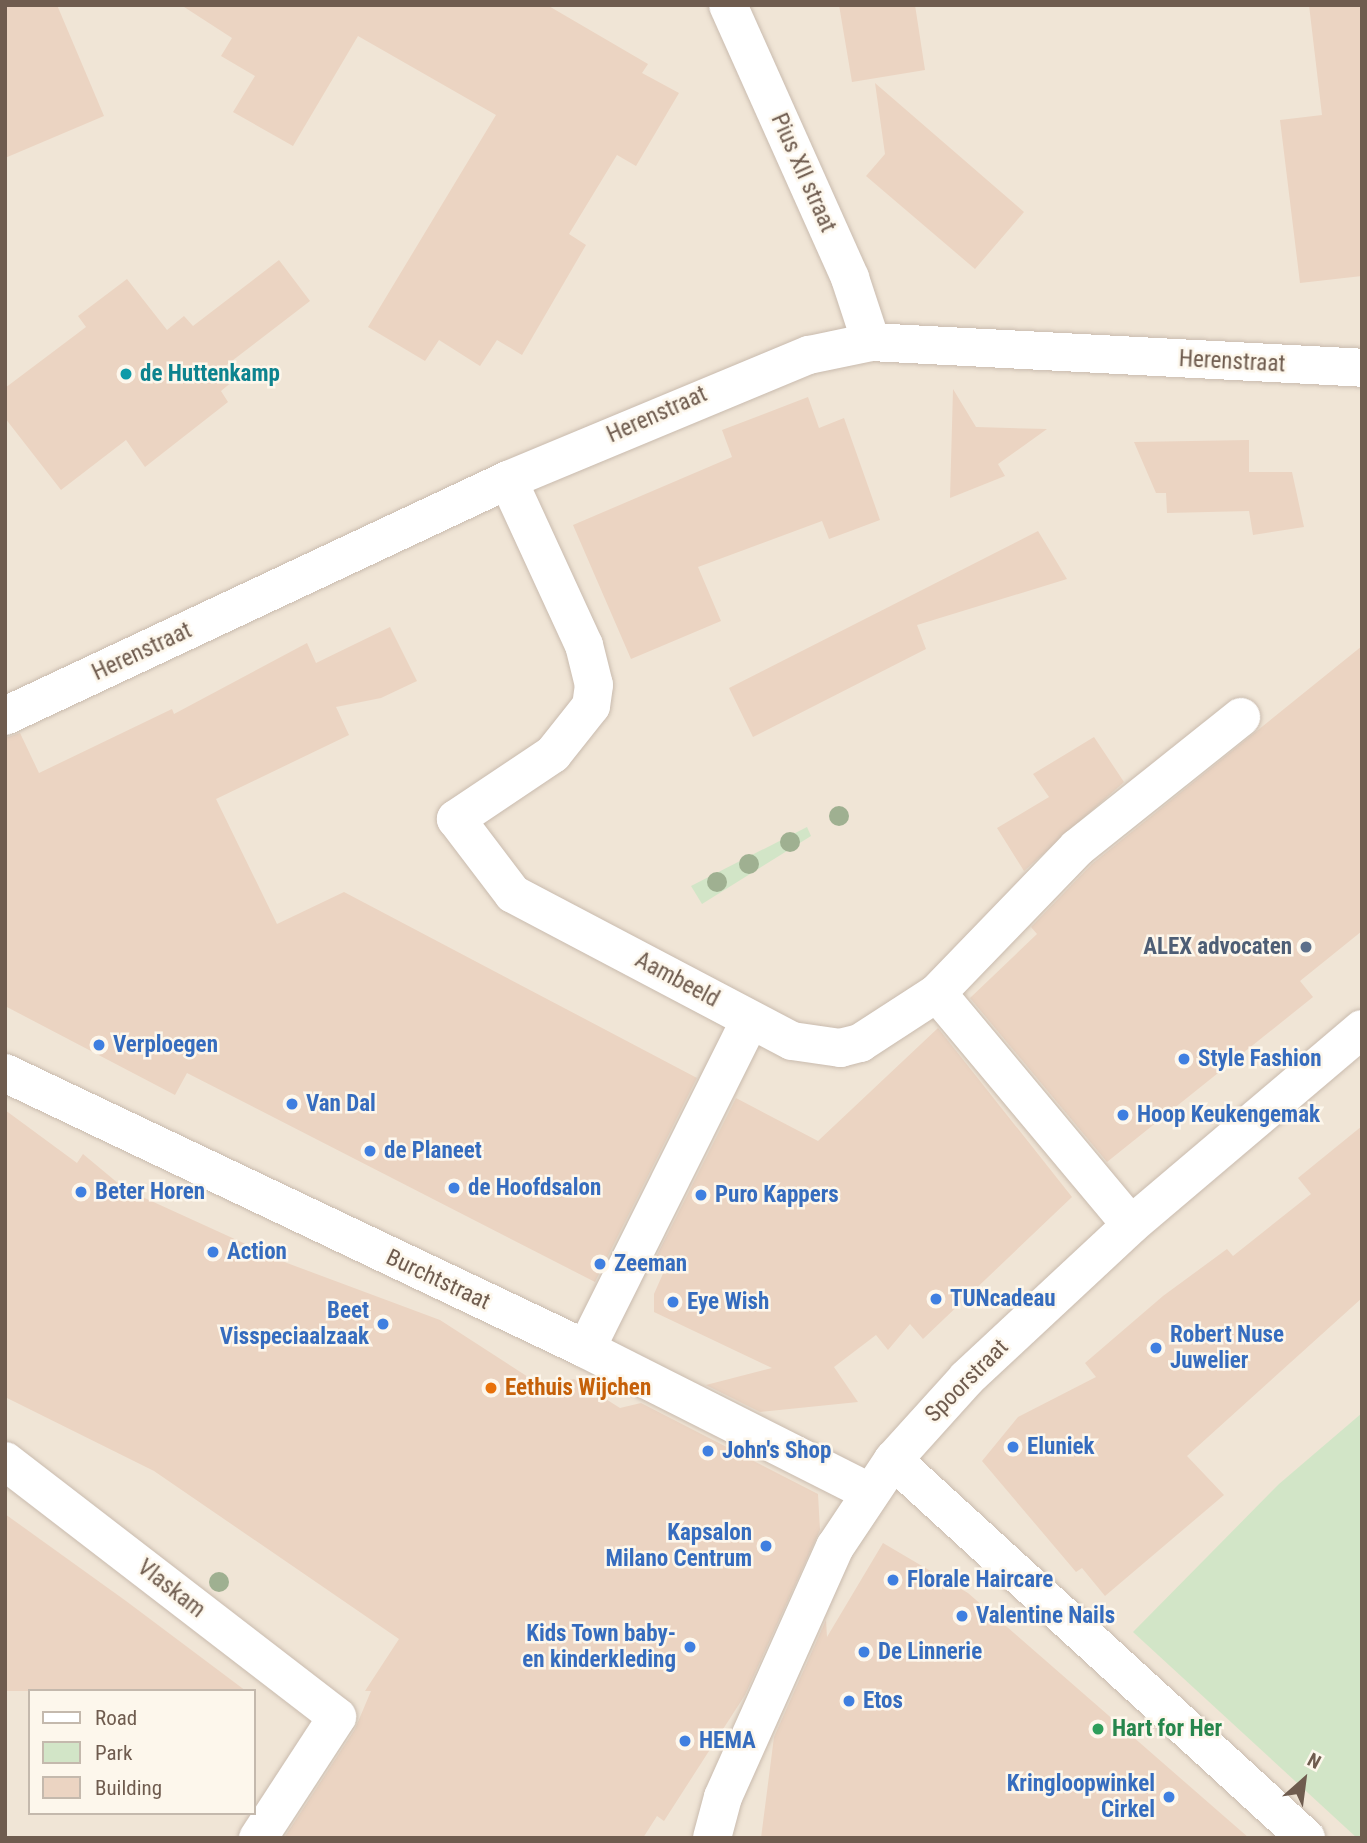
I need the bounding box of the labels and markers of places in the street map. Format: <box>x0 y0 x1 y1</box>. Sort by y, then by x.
place label: de Huttenkamp <box>140 360 280 388</box>
marker: de Huttenkamp <box>118 366 134 382</box>
place label: ALEX advocaten <box>1143 933 1292 961</box>
marker: ALEX advocaten <box>1298 939 1314 955</box>
place label: Verploegen <box>113 1031 218 1059</box>
marker: Verploegen <box>91 1037 107 1053</box>
place label: Style Fashion <box>1198 1045 1322 1073</box>
marker: Style Fashion <box>1176 1051 1192 1067</box>
place label: Van Dal <box>306 1090 376 1118</box>
marker: Van Dal <box>284 1096 300 1112</box>
place label: Hoop Keukengemak <box>1137 1101 1320 1129</box>
marker: Hoop Keukengemak <box>1115 1107 1131 1123</box>
place label: de Planeet <box>384 1137 482 1165</box>
marker: de Planeet <box>362 1143 378 1159</box>
place label: de Hoofdsalon <box>468 1174 601 1202</box>
place label: Beter Horen <box>95 1178 205 1206</box>
marker: de Hoofdsalon <box>446 1180 462 1196</box>
place label: Puro Kappers <box>715 1181 839 1209</box>
marker: Beter Horen <box>73 1184 89 1200</box>
marker: Puro Kappers <box>693 1187 709 1203</box>
place label: Action <box>227 1238 287 1266</box>
marker: Action <box>205 1244 221 1260</box>
place label: Zeeman <box>614 1250 687 1278</box>
marker: Zeeman <box>592 1256 608 1272</box>
place label: TUNcadeau <box>950 1285 1056 1313</box>
place label: Eye Wish <box>687 1288 769 1316</box>
marker: TUNcadeau <box>928 1291 944 1307</box>
marker: Eye Wish <box>665 1294 681 1310</box>
place label: Beet Visspeciaalzaak <box>220 1297 369 1351</box>
marker: Beet Visspeciaalzaak <box>375 1316 391 1332</box>
place label: Robert Nuse Juwelier <box>1170 1321 1284 1375</box>
marker: Robert Nuse Juwelier <box>1148 1340 1164 1356</box>
place label: Eethuis Wijchen <box>505 1374 651 1402</box>
marker: Eethuis Wijchen <box>483 1380 499 1396</box>
place label: Eluniek <box>1027 1433 1095 1461</box>
place label: John's Shop <box>722 1437 831 1465</box>
marker: Eluniek <box>1005 1439 1021 1455</box>
marker: John's Shop <box>700 1443 716 1459</box>
place label: Kapsalon Milano Centrum <box>606 1519 752 1573</box>
marker: Kapsalon Milano Centrum <box>758 1538 774 1554</box>
place label: Florale Haircare <box>907 1566 1053 1594</box>
marker: Florale Haircare <box>885 1572 901 1588</box>
place label: Valentine Nails <box>976 1602 1115 1630</box>
marker: Valentine Nails <box>954 1608 970 1624</box>
place label: Kids Town baby- en kinderkleding <box>522 1620 676 1674</box>
place label: De Linnerie <box>878 1638 982 1666</box>
marker: Kids Town baby- en kinderkleding <box>682 1639 698 1655</box>
marker: De Linnerie <box>856 1644 872 1660</box>
place label: Etos <box>863 1687 903 1715</box>
marker: Etos <box>841 1693 857 1709</box>
place label: Hart for Her <box>1112 1715 1222 1743</box>
marker: Hart for Her <box>1090 1721 1106 1737</box>
place label: HEMA <box>699 1727 756 1755</box>
marker: HEMA <box>677 1733 693 1749</box>
place label: Kringloopwinkel Cirkel <box>1007 1770 1155 1824</box>
marker: Kringloopwinkel Cirkel <box>1161 1789 1177 1805</box>

